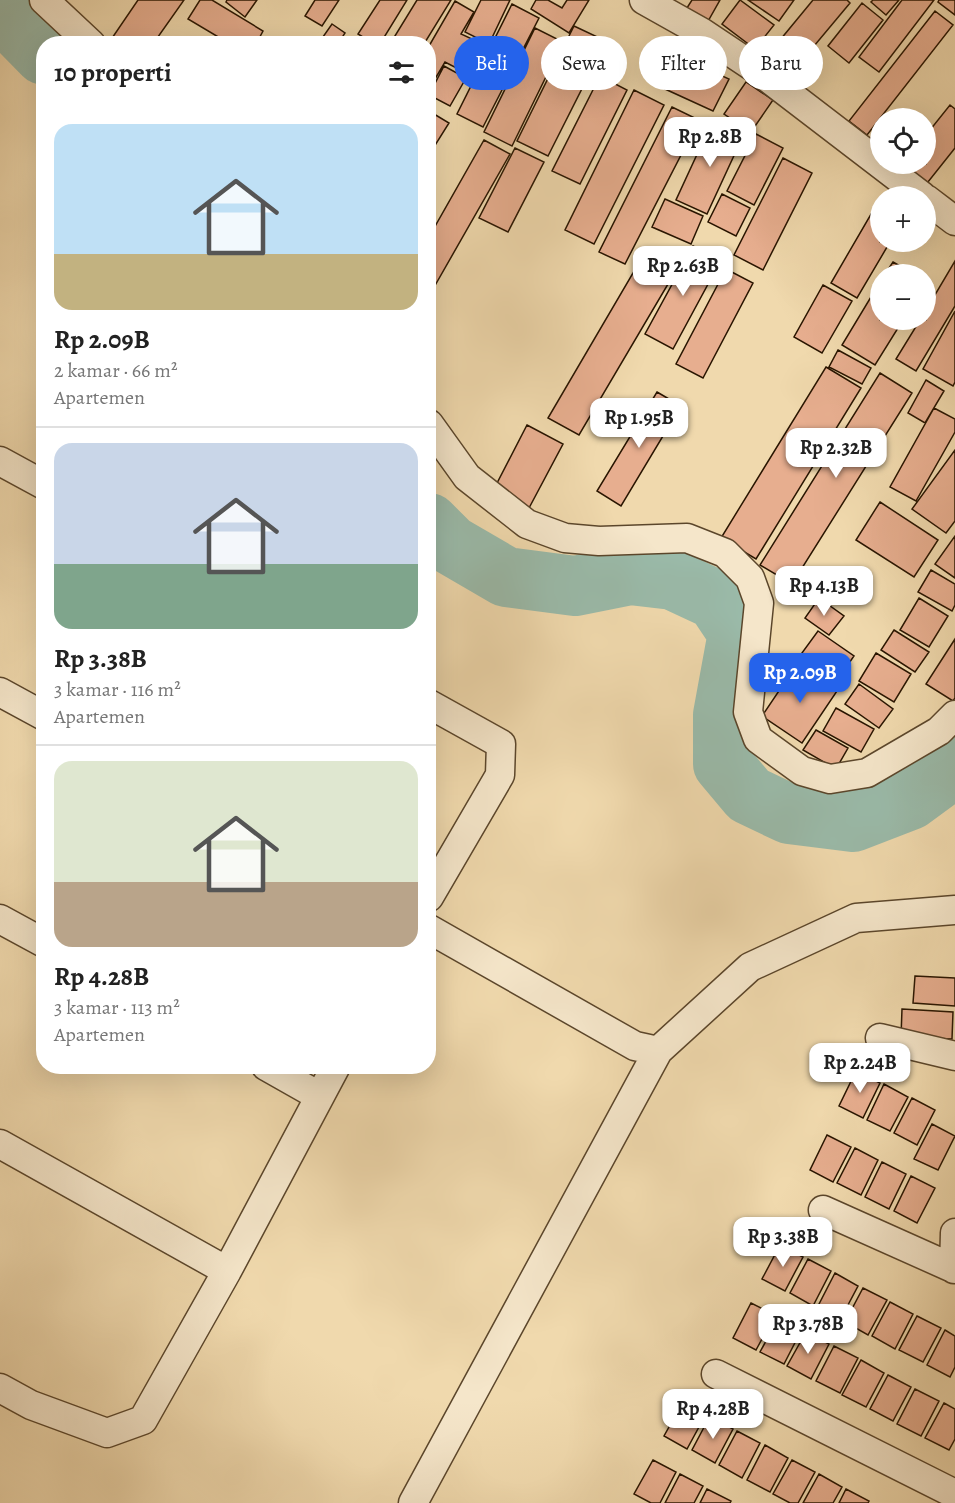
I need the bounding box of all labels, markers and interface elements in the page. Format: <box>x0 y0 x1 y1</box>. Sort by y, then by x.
chip: Beli <box>454 36 529 90</box>
chip: Sewa <box>541 36 627 90</box>
chip: Filter <box>639 36 727 90</box>
chip: Baru <box>739 36 823 90</box>
text: 10 properti <box>54 55 172 90</box>
icon: filters <box>385 56 418 89</box>
map controls <box>870 108 936 330</box>
button: locate <box>870 108 936 174</box>
pin: Rp 2.8B <box>655 117 765 168</box>
text: Rp 2.8B <box>678 123 742 150</box>
icon: home <box>182 163 290 271</box>
button: + <box>870 186 936 252</box>
pin: Rp 2.63B <box>621 246 745 297</box>
text: Rp 2.63B <box>647 252 719 279</box>
button: − <box>870 264 936 330</box>
text: Rp 2.09B <box>54 322 150 357</box>
text: 2 kamar · 66 m² <box>54 357 177 384</box>
text: Apartemen <box>54 384 145 411</box>
pin: Rp 1.95B <box>577 398 701 449</box>
text: Rp 1.95B <box>604 404 674 431</box>
pin: Rp 2.32B <box>774 428 898 479</box>
text: Rp 2.32B <box>800 434 872 461</box>
icon: home <box>182 482 290 590</box>
pin: Rp 4.13B <box>762 566 886 617</box>
text: Rp 4.13B <box>789 572 859 599</box>
text: Rp 3.38B <box>54 641 147 676</box>
pin: Rp 2.09B <box>738 653 862 704</box>
text: Rp 2.09B <box>763 659 837 686</box>
text: 3 kamar · 116 m² <box>54 676 181 703</box>
text: Apartemen <box>54 703 145 730</box>
icon: home <box>182 800 290 908</box>
text: Rp 4.28B <box>54 959 149 994</box>
text: 3 kamar · 113 m² <box>54 994 180 1021</box>
text: Apartemen <box>54 1021 145 1048</box>
pin: Rp 2.24B <box>798 1043 922 1094</box>
text: Rp 2.24B <box>823 1049 897 1076</box>
pin: Rp 3.38B <box>721 1217 845 1268</box>
text: Rp 3.38B <box>747 1223 819 1250</box>
pin: Rp 3.78B <box>746 1304 870 1355</box>
text: Rp 3.78B <box>772 1310 844 1337</box>
pin: Rp 4.28B <box>651 1389 775 1440</box>
text: Rp 4.28B <box>676 1395 750 1422</box>

